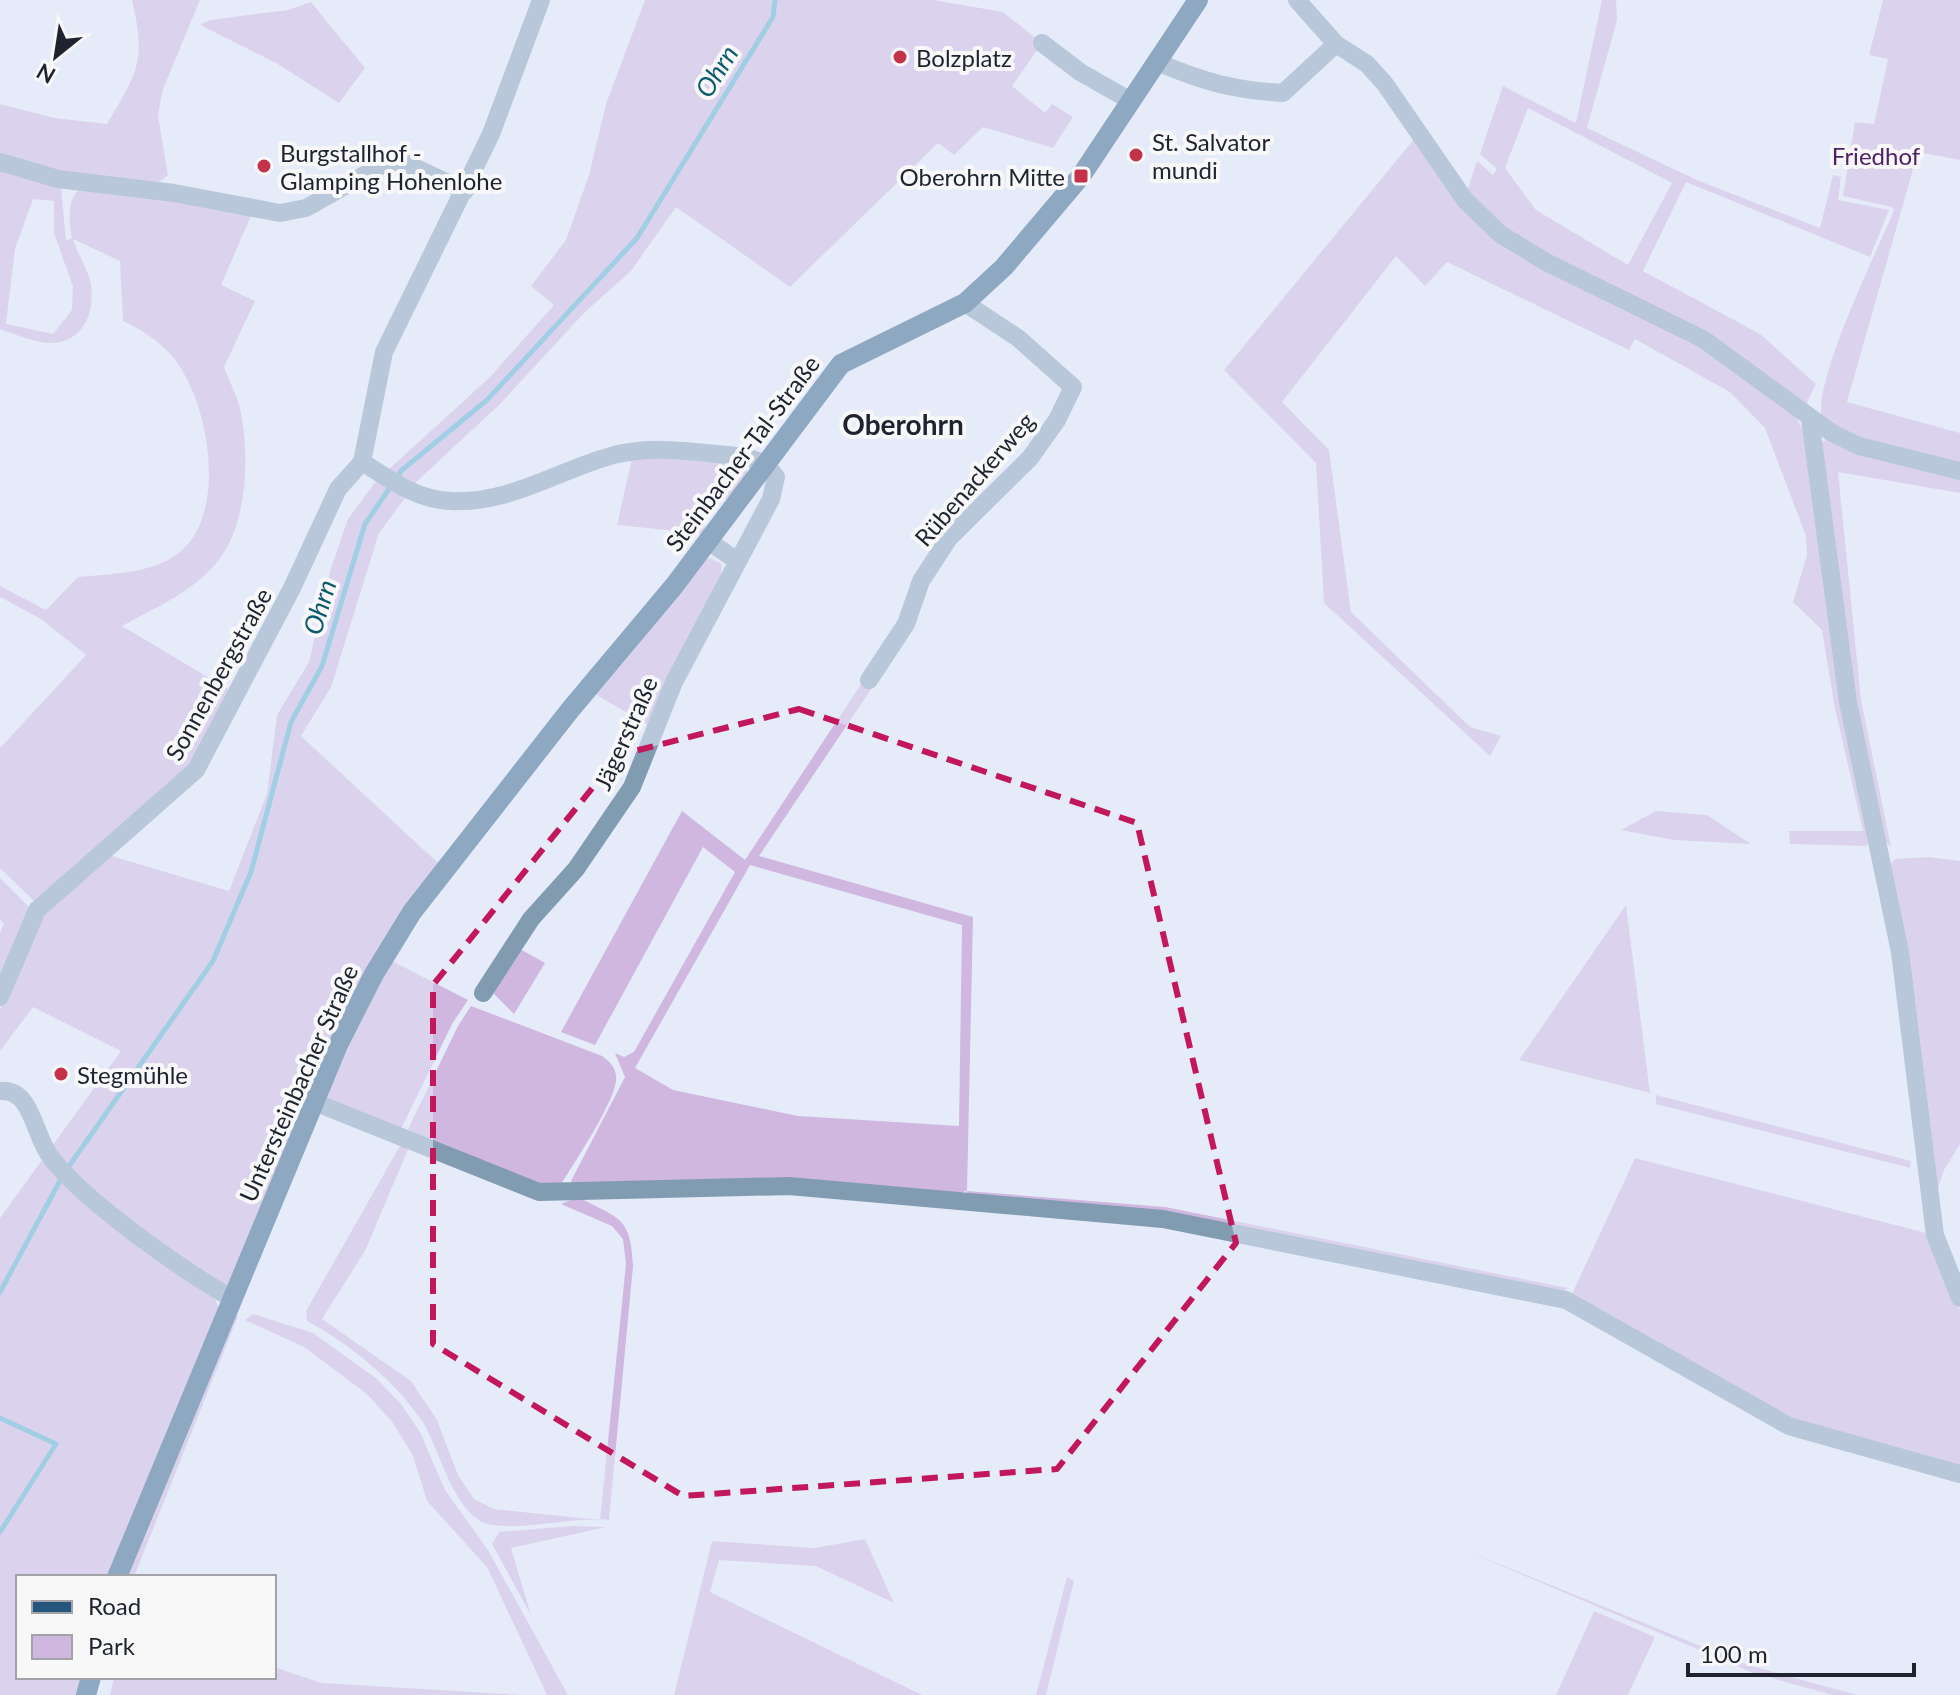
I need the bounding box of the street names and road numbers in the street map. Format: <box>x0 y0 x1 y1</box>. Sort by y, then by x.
street label: Steinbacher-Tal-Straße <box>659 349 825 557</box>
street label: Rübenackerweg <box>908 406 1040 552</box>
street label: Sonnenbergstraße <box>159 583 277 765</box>
street label: Jägerstraße <box>587 672 663 794</box>
street label: Untersteinbacher Straße <box>233 960 363 1206</box>

